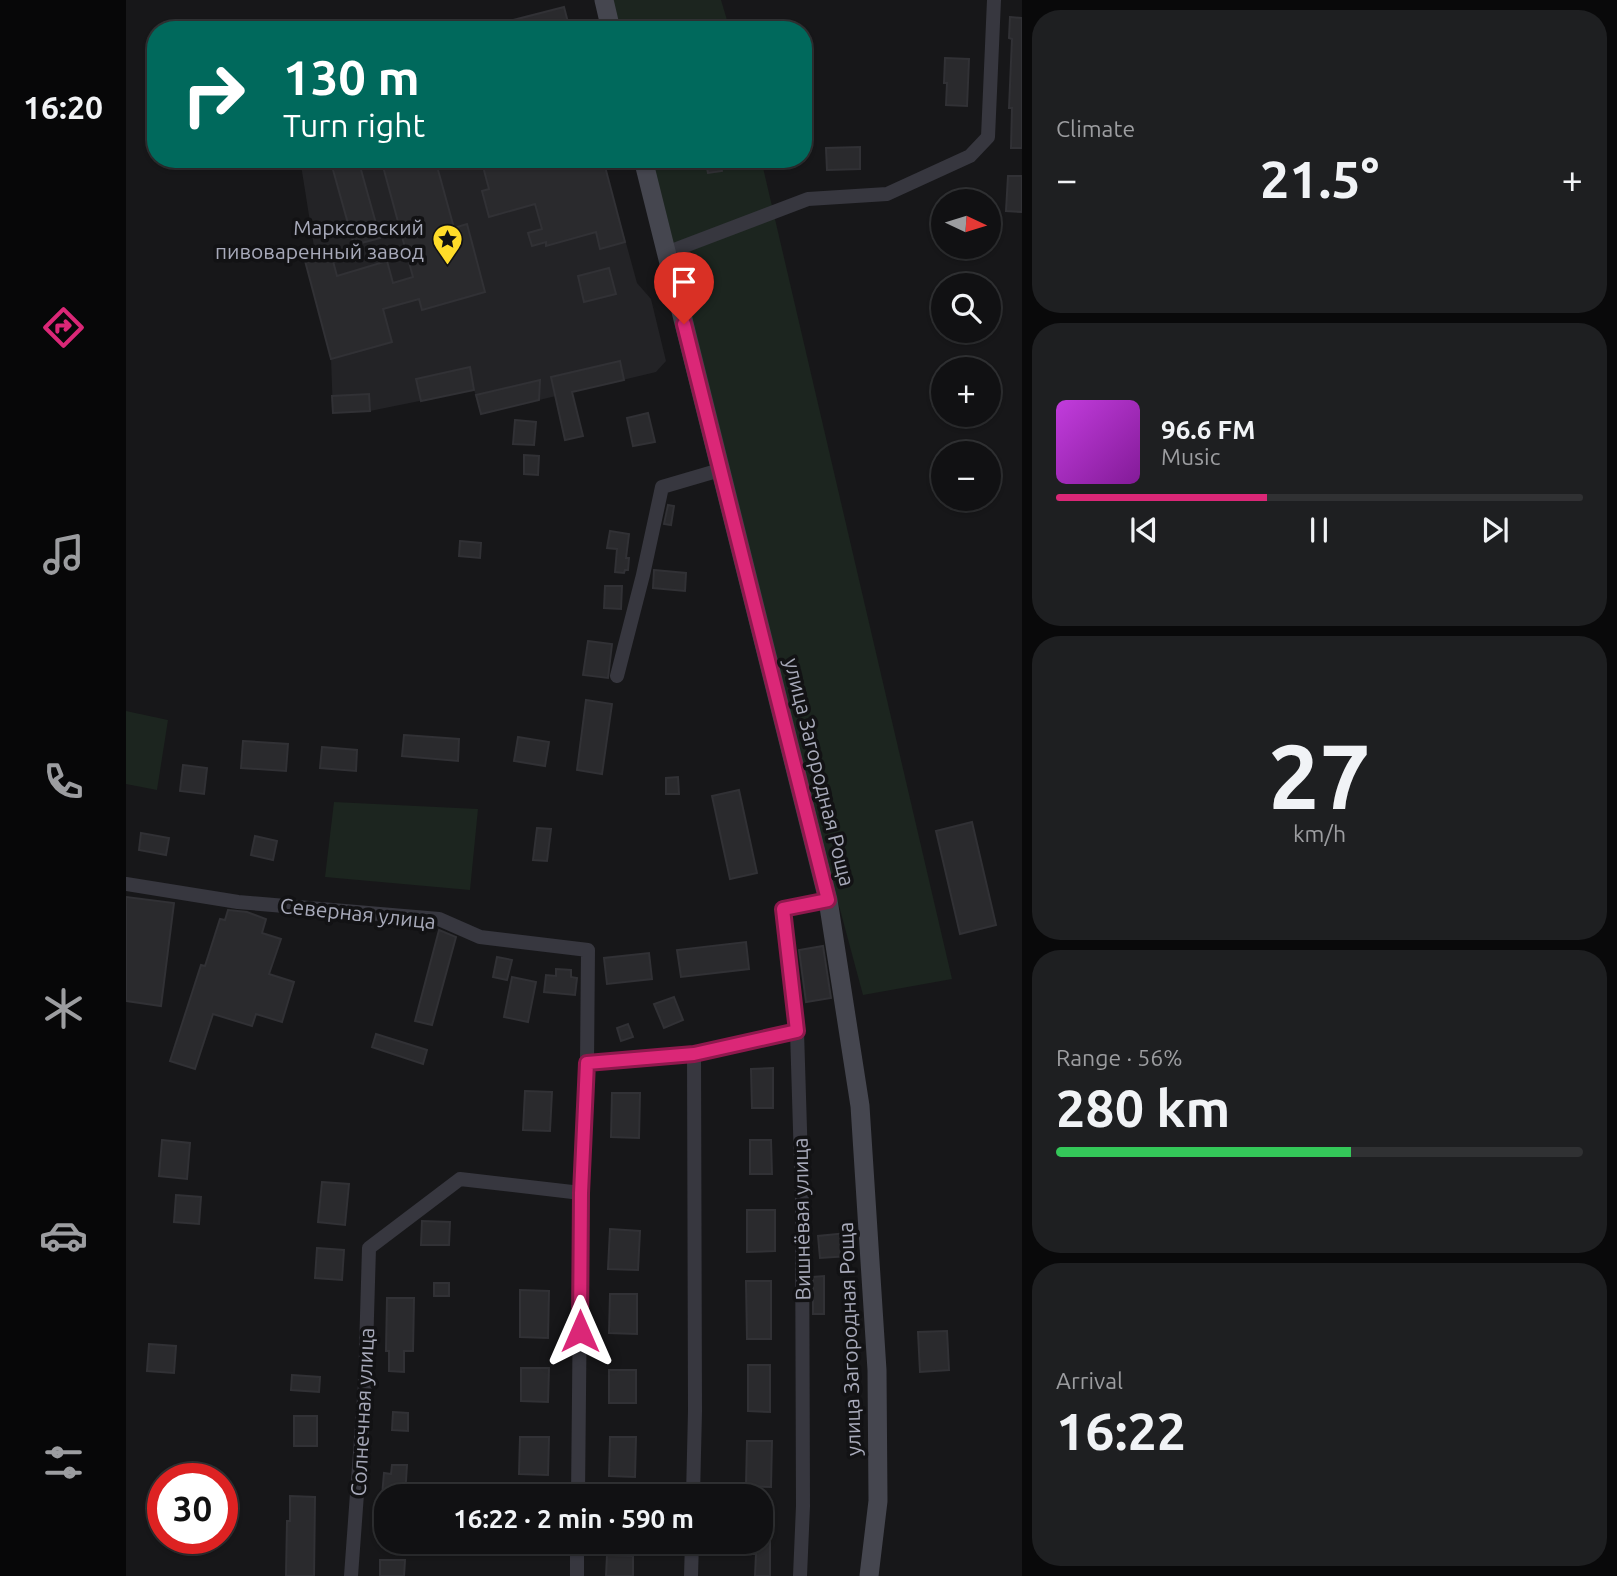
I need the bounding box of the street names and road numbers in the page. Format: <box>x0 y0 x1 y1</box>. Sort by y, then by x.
street label: улица Загородная Роща <box>780 655 860 889</box>
street label: Северная улица <box>279 893 437 933</box>
street label: Вишнёвая улица <box>788 1137 814 1301</box>
street label: улица Загородная Роща <box>833 1222 865 1456</box>
street label: Солнечная улица <box>346 1327 378 1497</box>

